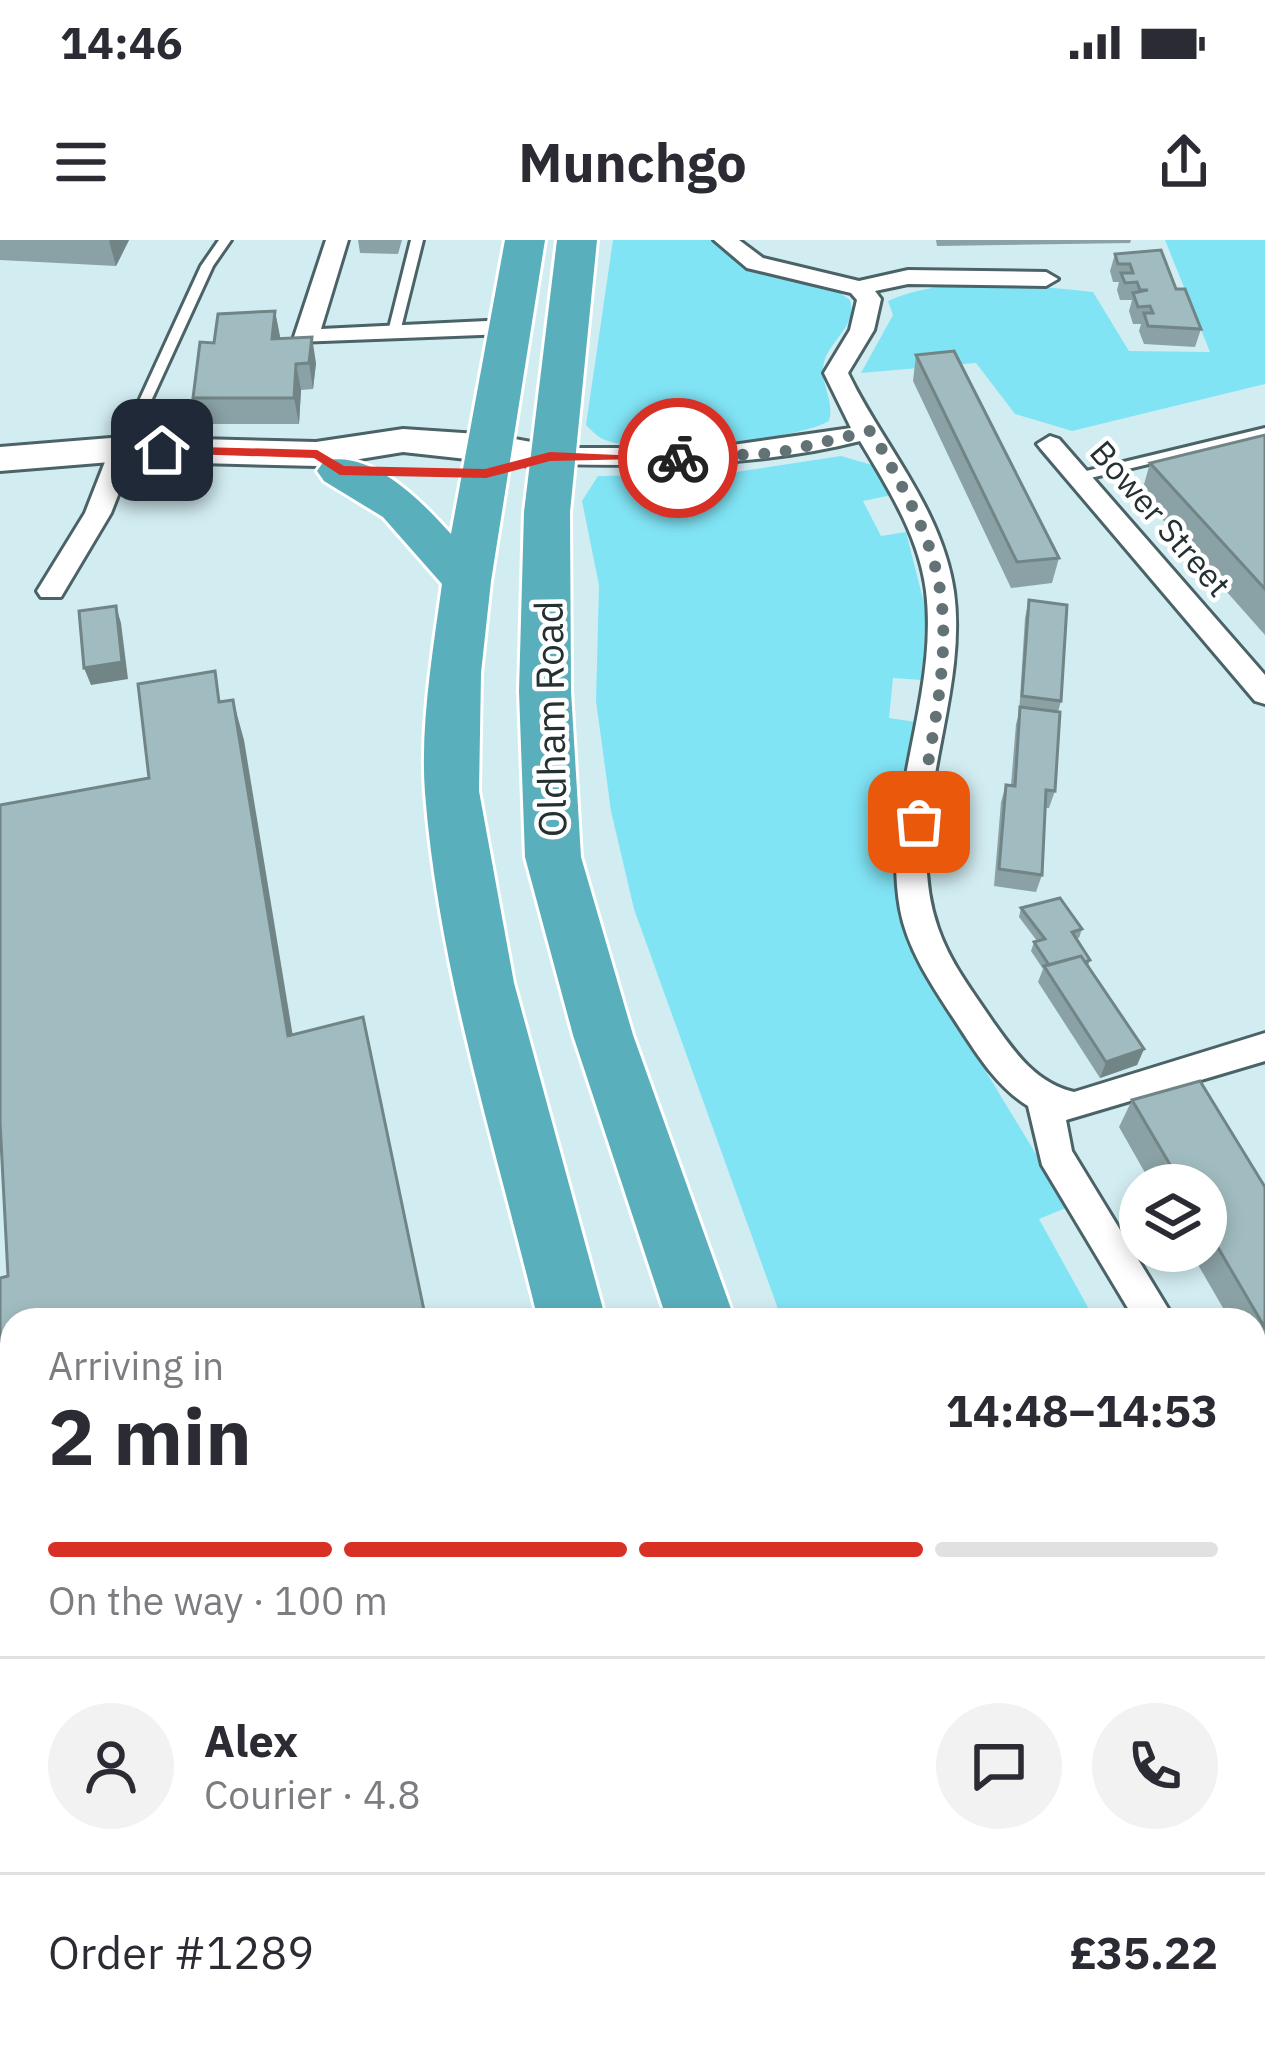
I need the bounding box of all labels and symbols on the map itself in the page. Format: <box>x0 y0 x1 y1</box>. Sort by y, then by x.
courier <box>618 398 738 518</box>
pin <box>111 399 213 501</box>
street label: Bower Street <box>1081 431 1241 605</box>
street label: Oldham Road <box>522 600 578 838</box>
pin <box>868 771 970 873</box>

